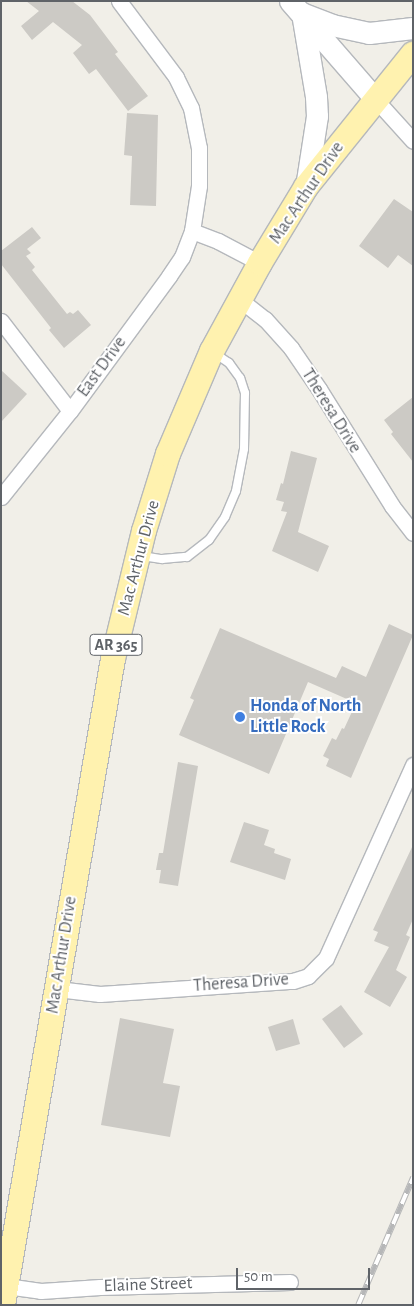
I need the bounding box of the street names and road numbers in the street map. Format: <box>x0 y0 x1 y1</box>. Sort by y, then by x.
street label: Mac Arthur Drive <box>265 138 349 248</box>
street label: East Drive <box>73 333 131 401</box>
street label: Theresa Drive <box>296 365 366 457</box>
street label: Mac Arthur Drive <box>113 498 165 618</box>
road number: AR 365 <box>88 632 144 658</box>
street label: Mac Arthur Drive <box>42 895 82 1015</box>
street label: Theresa Drive <box>192 969 290 997</box>
street label: Elaine Street <box>103 1273 193 1297</box>

